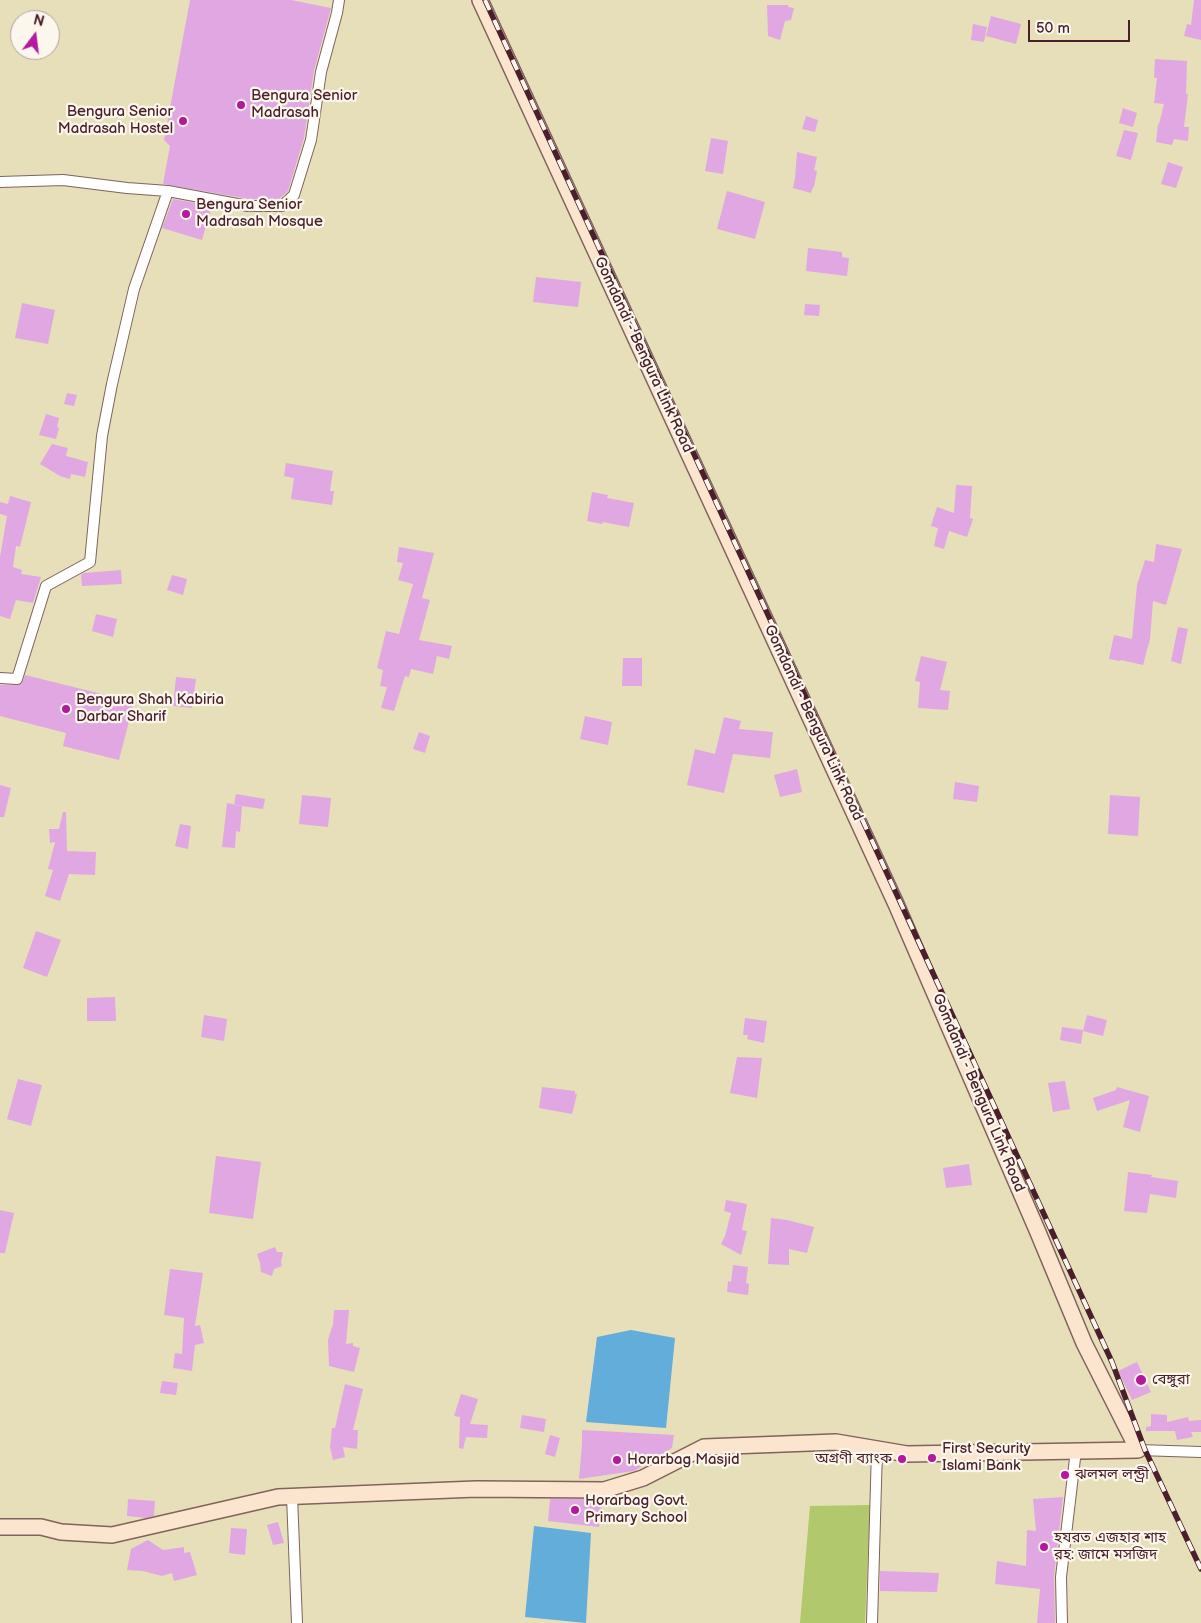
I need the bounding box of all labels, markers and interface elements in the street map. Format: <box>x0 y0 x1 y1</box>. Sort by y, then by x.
north arrow <box>10 10 60 60</box>
scale bar <box>1031 10 1134 42</box>
text: N <box>31 11 46 31</box>
text: 50 m <box>1036 19 1070 38</box>
place label: Bengura Senior Madrasah <box>251 87 357 122</box>
marker: Bengura Senior Madrasah <box>235 99 247 111</box>
place label: Bengura Senior Madrasah Hostel <box>58 103 173 138</box>
marker: Bengura Senior Madrasah Hostel <box>177 115 189 127</box>
place label: Bengura Senior Madrasah Mosque <box>196 196 323 231</box>
marker: Bengura Senior Madrasah Mosque <box>180 208 192 220</box>
street label: Gomdandi - Bengura Link Road <box>590 254 696 456</box>
street label: Gomdandi - Bengura Link Road <box>760 622 866 824</box>
place label: Bengura Shah Kabiria Darbar Sharif <box>76 691 224 726</box>
marker: Bengura Shah Kabiria Darbar Sharif <box>60 703 72 715</box>
street label: Gomdandi - Bengura Link Road <box>928 991 1028 1195</box>
place label: বেঙ্গুরা <box>1152 1371 1190 1389</box>
marker: বেঙ্গুরা <box>1134 1373 1148 1387</box>
place label: First Security Islami Bank <box>942 1440 1031 1475</box>
place label: অগ্রণী ব্যাংক <box>815 1450 892 1468</box>
place label: Horarbag Masjid <box>627 1451 740 1469</box>
marker: First Security Islami Bank <box>926 1452 938 1464</box>
marker: অগ্রণী ব্যাংক <box>896 1453 908 1465</box>
marker: Horarbag Masjid <box>611 1454 623 1466</box>
place label: ঝলমল লন্ড্রী <box>1075 1466 1149 1484</box>
marker: ঝলমল লন্ড্রী <box>1059 1469 1071 1481</box>
place label: Horarbag Govt. Primary School <box>585 1492 688 1527</box>
marker: Horarbag Govt. Primary School <box>569 1504 581 1516</box>
place label: হযরত এজহার শাহ রহ: জামে মসজিদ <box>1054 1529 1166 1564</box>
marker: হযরত এজহার শাহ রহ: জামে মসজিদ <box>1038 1541 1050 1553</box>

